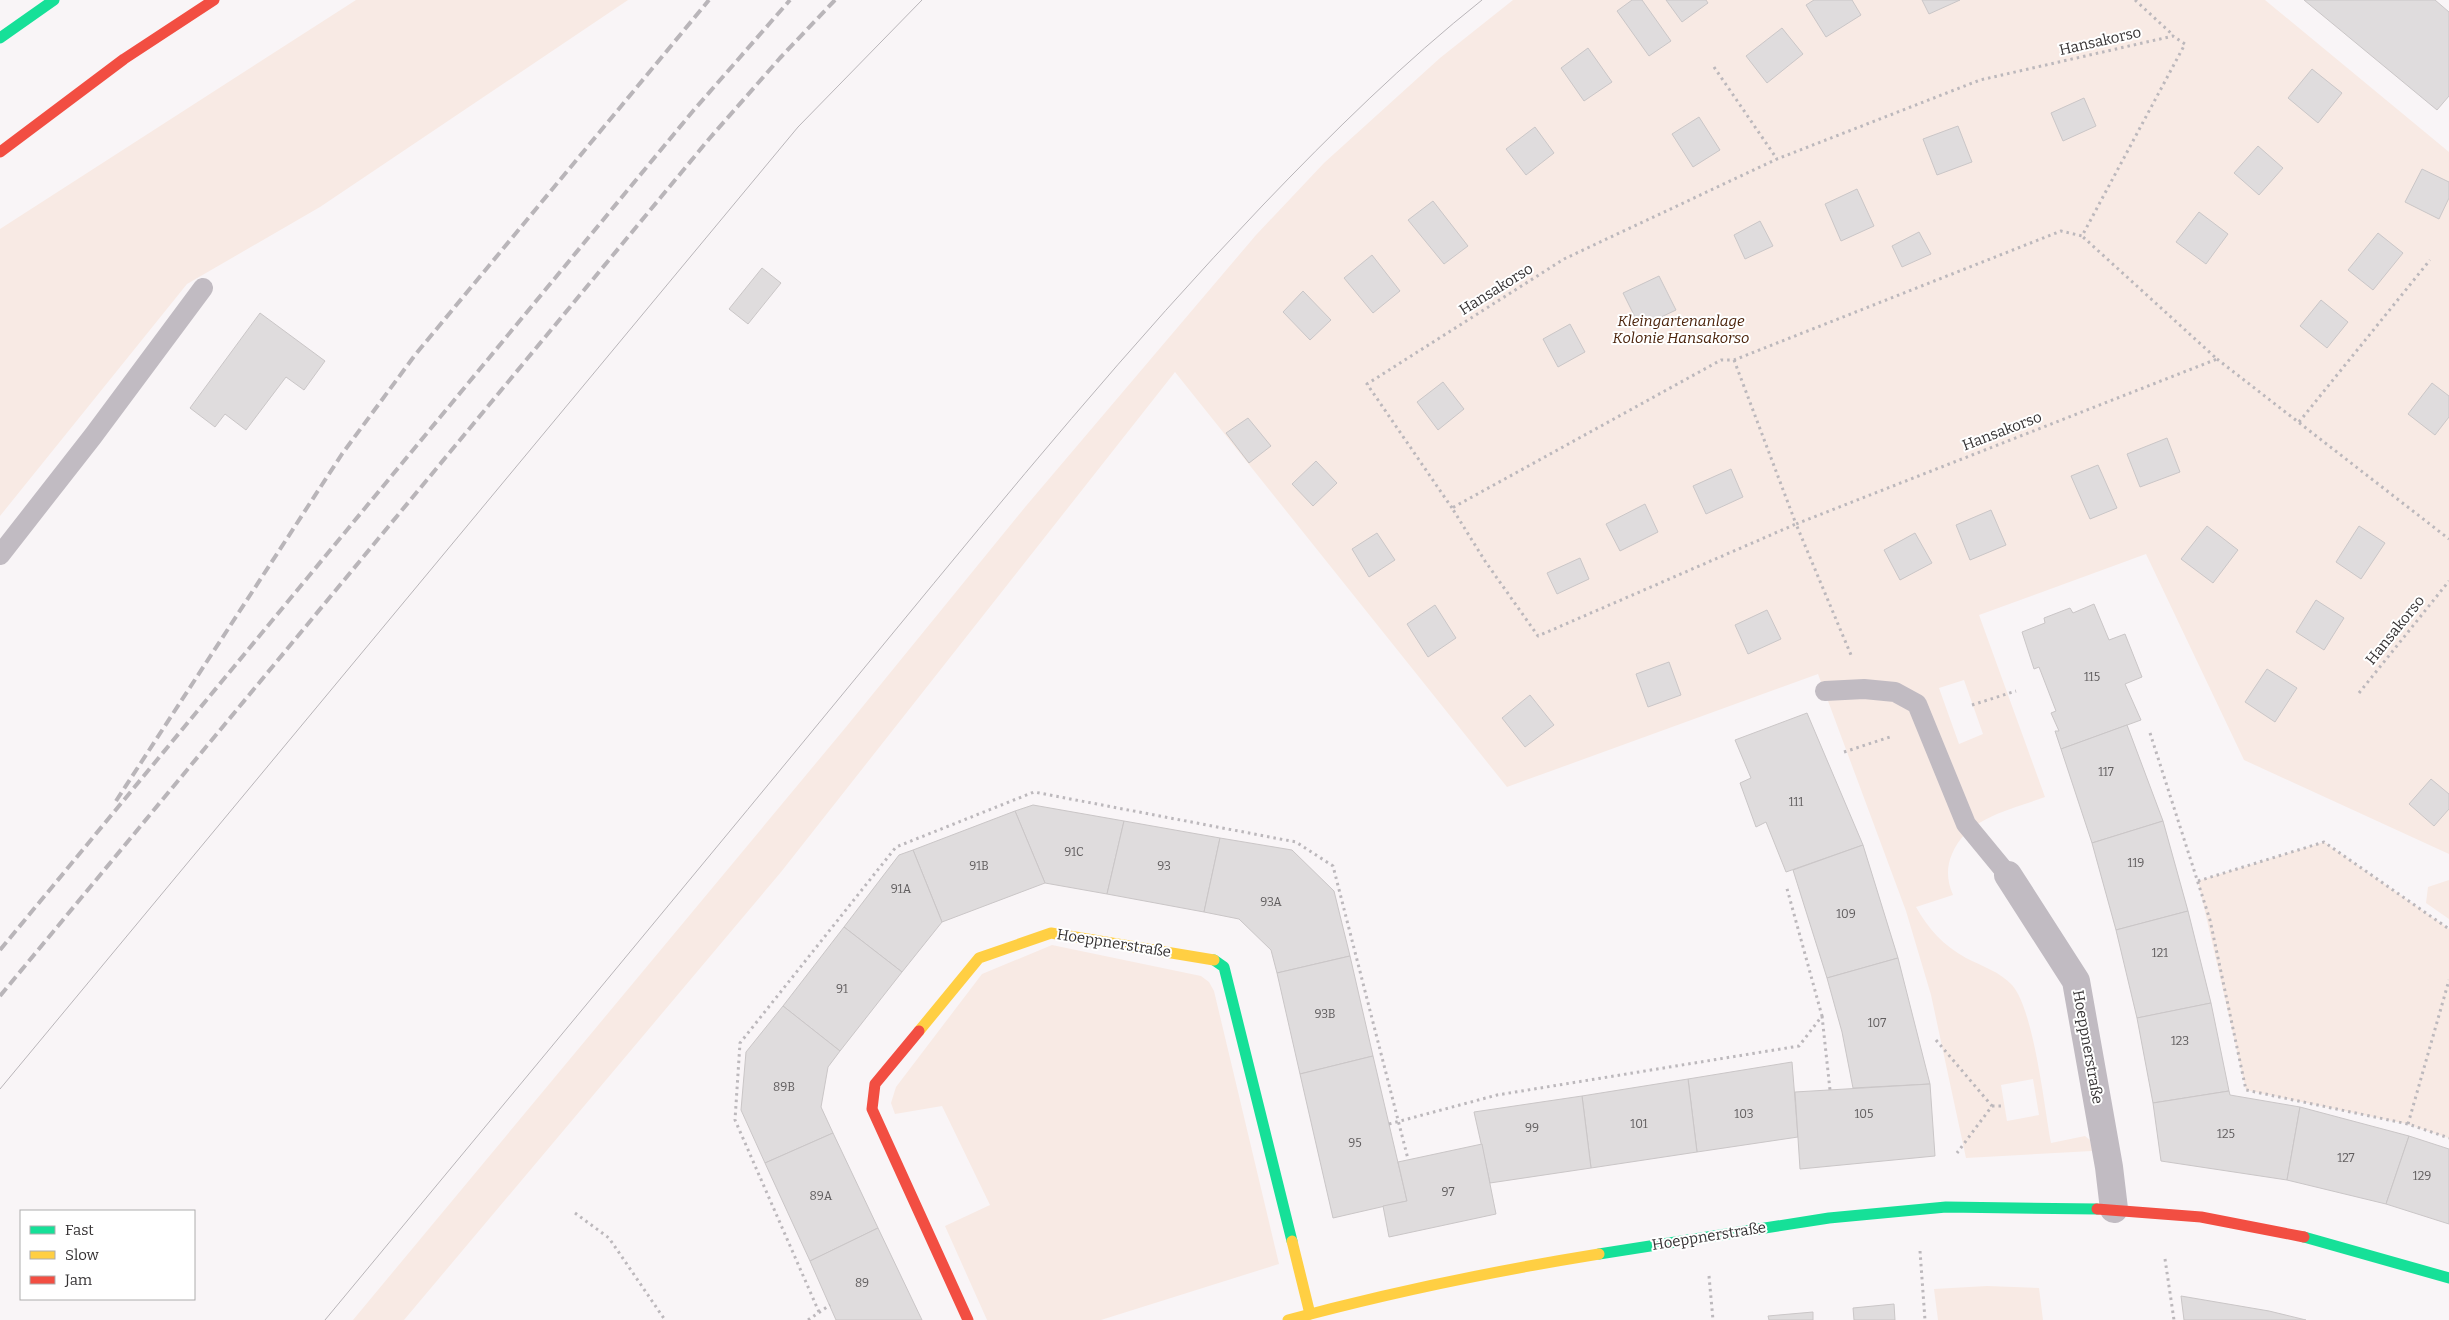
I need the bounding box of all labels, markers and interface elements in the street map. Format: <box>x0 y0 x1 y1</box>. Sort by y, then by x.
street label: Hansakorso <box>2057 23 2143 59</box>
street label: Hansakorso <box>1456 259 1536 319</box>
park label: Kleingartenanlage Kolonie Hansakorso <box>1613 312 1749 347</box>
street label: Hansakorso <box>1960 408 2044 454</box>
street label: Hansakorso <box>2362 592 2428 668</box>
house number: 115 <box>2084 670 2100 684</box>
house number: 117 <box>2098 765 2114 779</box>
house number: 111 <box>1789 795 1803 809</box>
house number: 91C <box>1064 845 1084 859</box>
house number: 119 <box>2128 856 2144 870</box>
house number: 91B <box>969 859 989 873</box>
house number: 93 <box>1157 859 1171 873</box>
house number: 91A <box>891 882 912 896</box>
house number: 93A <box>1260 895 1282 909</box>
house number: 109 <box>1836 907 1856 921</box>
street label: Hoeppnerstraße <box>1056 925 1172 961</box>
house number: 121 <box>2152 946 2168 960</box>
house number: 91 <box>836 982 848 996</box>
street label: Hoeppnerstraße <box>2069 989 2107 1105</box>
house number: 93B <box>1314 1007 1336 1021</box>
house number: 107 <box>1868 1016 1886 1030</box>
house number: 123 <box>2171 1034 2189 1048</box>
house number: 89B <box>773 1080 795 1094</box>
house number: 103 <box>1734 1107 1754 1121</box>
house number: 105 <box>1855 1107 1873 1121</box>
house number: 101 <box>1630 1117 1648 1131</box>
house number: 99 <box>1525 1121 1539 1135</box>
house number: 125 <box>2217 1127 2235 1141</box>
house number: 95 <box>1348 1136 1362 1150</box>
house number: 127 <box>2337 1151 2355 1165</box>
house number: 129 <box>2413 1169 2431 1183</box>
house number: 97 <box>1442 1185 1454 1199</box>
house number: 89A <box>810 1189 833 1203</box>
legend <box>20 1210 195 1300</box>
street label: Hoeppnerstraße <box>1651 1218 1767 1254</box>
text: Fast <box>65 1221 94 1239</box>
text: Slow <box>65 1246 100 1264</box>
text: Jam <box>64 1271 93 1289</box>
house number: 89 <box>855 1276 869 1290</box>

